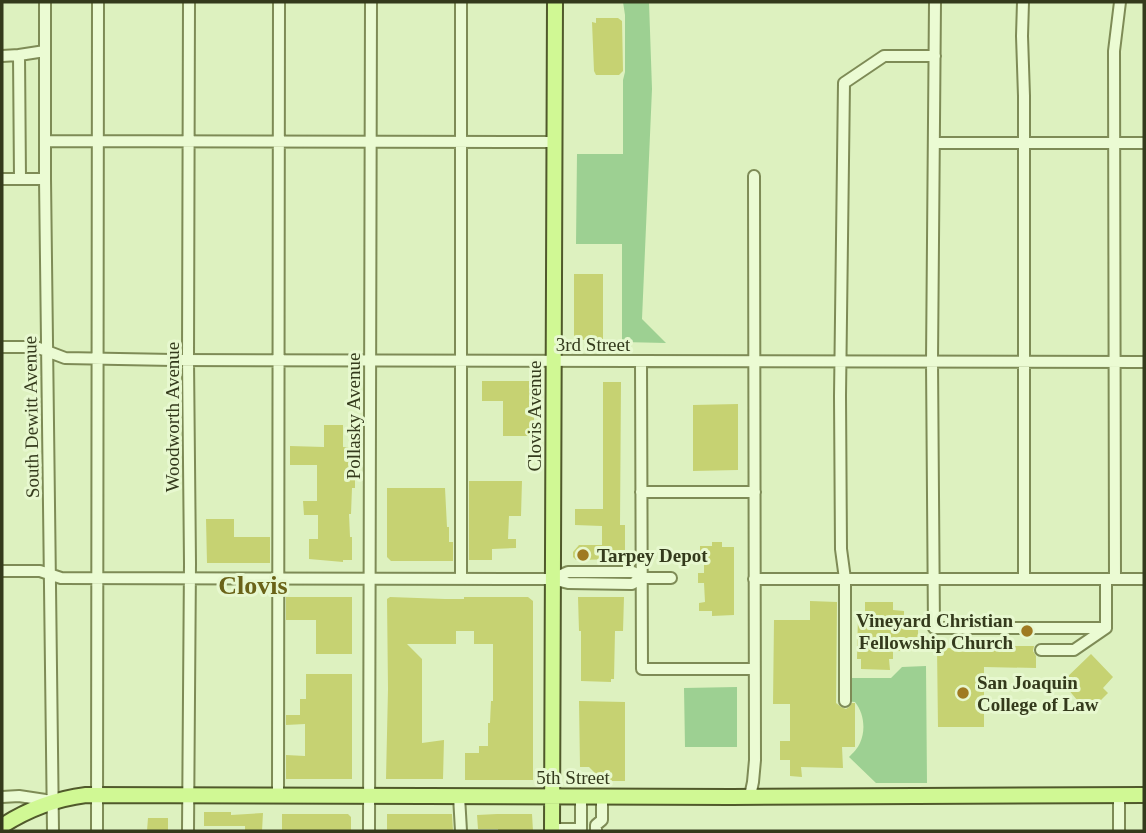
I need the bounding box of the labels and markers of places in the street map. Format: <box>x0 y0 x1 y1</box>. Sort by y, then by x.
place label: Tarpey Depot <box>597 545 708 566</box>
marker: Tarpey Depot <box>575 547 591 563</box>
place label: Vineyard Christian Fellowship Church <box>856 610 1013 653</box>
marker: Vineyard Christian Fellowship Church <box>1019 623 1035 639</box>
place label: San Joaquin College of Law <box>977 672 1099 715</box>
marker: San Joaquin College of Law <box>955 685 971 701</box>

